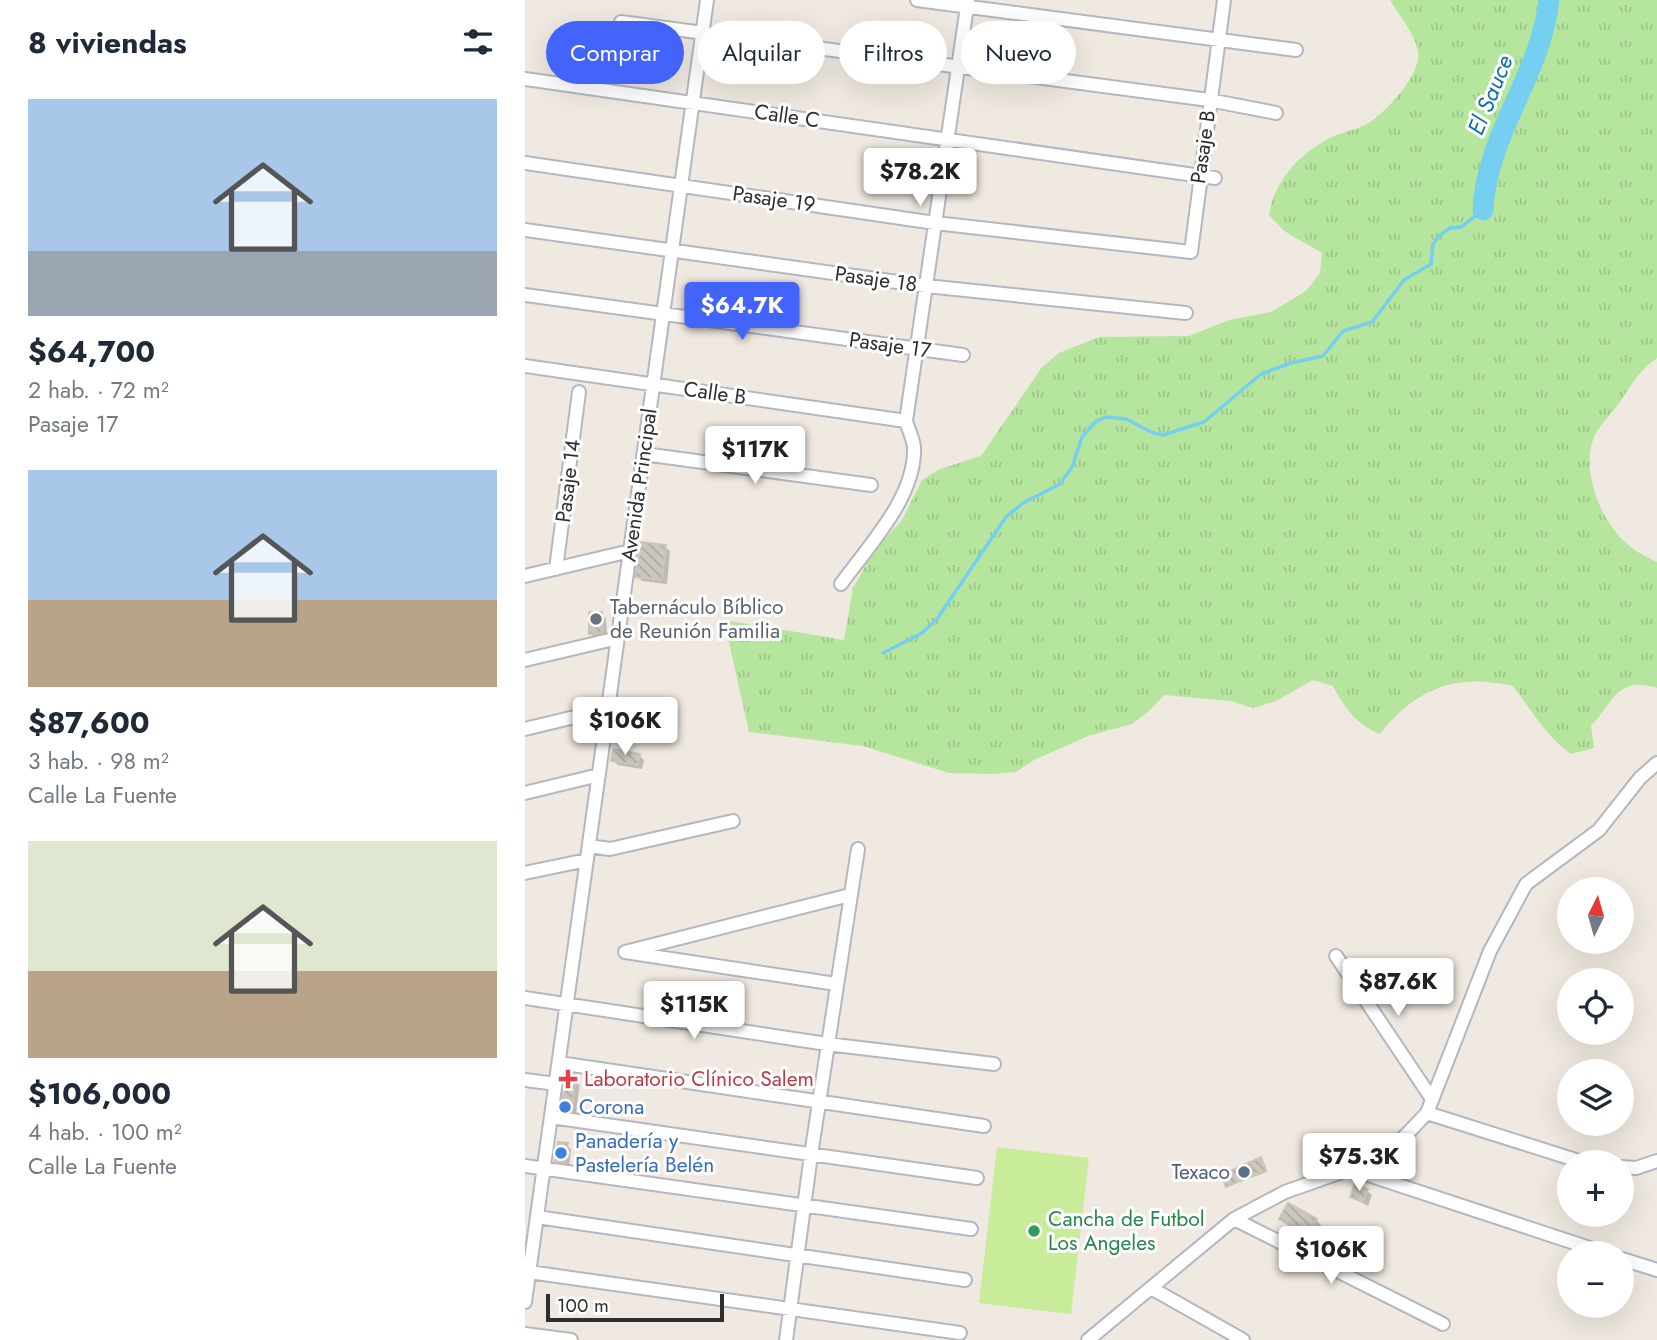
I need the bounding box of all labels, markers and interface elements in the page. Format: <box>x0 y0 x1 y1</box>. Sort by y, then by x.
text: 8 viviendas <box>28 21 187 64</box>
chip: Comprar <box>546 21 684 84</box>
chip: Alquilar <box>698 21 825 84</box>
chip: Filtros <box>839 21 947 84</box>
chip: Nuevo <box>961 21 1076 84</box>
icon: filters <box>459 23 497 61</box>
water label: El Sauce <box>1459 50 1522 140</box>
street label: Calle C <box>752 97 822 135</box>
street label: Pasaje B <box>1183 108 1223 186</box>
icon: home <box>200 144 326 270</box>
pin: $78.2K <box>863 148 977 208</box>
text: $78.2K <box>880 154 960 188</box>
street label: Pasaje 19 <box>731 178 817 220</box>
street label: Pasaje 18 <box>833 258 919 300</box>
pin: $64.7K <box>685 282 799 342</box>
text: $64.7K <box>700 288 784 322</box>
street label: Pasaje 17 <box>847 324 933 366</box>
text: $64,700 <box>28 330 155 373</box>
text: 2 hab. · 72 m² <box>28 373 169 407</box>
street label: Calle B <box>682 374 748 412</box>
street label: Avenida Principal <box>613 406 665 564</box>
text: Pasaje 17 <box>28 407 118 441</box>
pin: $117K <box>706 426 804 486</box>
text: $117K <box>721 432 789 466</box>
street label: Pasaje 14 <box>548 438 588 524</box>
icon: home <box>200 515 326 641</box>
place label: Tabernáculo Bíblico de Reunión Familia <box>610 592 784 646</box>
marker: Tabernáculo Bíblico de Reunión Familia <box>588 611 604 627</box>
pin: $106K <box>576 698 674 757</box>
text: $87,600 <box>28 701 150 744</box>
text: $106K <box>589 703 661 737</box>
text: 3 hab. · 98 m² <box>28 744 169 778</box>
text: Calle La Fuente <box>28 778 177 812</box>
north arrow <box>1557 877 1635 954</box>
map controls <box>1557 877 1634 1318</box>
icon: home <box>200 886 326 1012</box>
pin: $87.6K <box>1341 958 1455 1018</box>
text: $87.6K <box>1359 964 1437 998</box>
button: locate <box>1557 968 1634 1045</box>
pin: $115K <box>645 982 743 1041</box>
text: $115K <box>660 987 728 1021</box>
button: layers <box>1557 1059 1634 1136</box>
place label: Laboratorio Clínico Salem <box>584 1064 814 1094</box>
marker: Laboratorio Clínico Salem <box>558 1069 578 1089</box>
text: $106,000 <box>28 1072 171 1115</box>
place label: Corona <box>579 1092 644 1122</box>
marker: Corona <box>557 1099 573 1115</box>
text: 4 hab. · 100 m² <box>28 1115 182 1149</box>
place label: Panadería y Pastelería Belén <box>575 1126 714 1180</box>
pin: $75.3K <box>1302 1134 1416 1193</box>
text: $75.3K <box>1319 1139 1399 1173</box>
marker: Panadería y Pastelería Belén <box>553 1145 569 1161</box>
text: Calle La Fuente <box>28 1149 177 1183</box>
button: + <box>1557 1150 1634 1227</box>
place label: Texaco <box>1171 1157 1230 1187</box>
marker: Texaco <box>1236 1164 1252 1180</box>
place label: Cancha de Futbol Los Angeles <box>1048 1204 1204 1258</box>
marker: Cancha de Futbol Los Angeles <box>1026 1223 1042 1239</box>
pin: $106K <box>1282 1226 1380 1286</box>
text: $106K <box>1295 1232 1367 1266</box>
button: − <box>1557 1241 1634 1318</box>
scale bar <box>546 1291 725 1323</box>
text: 100 m <box>557 1292 609 1319</box>

